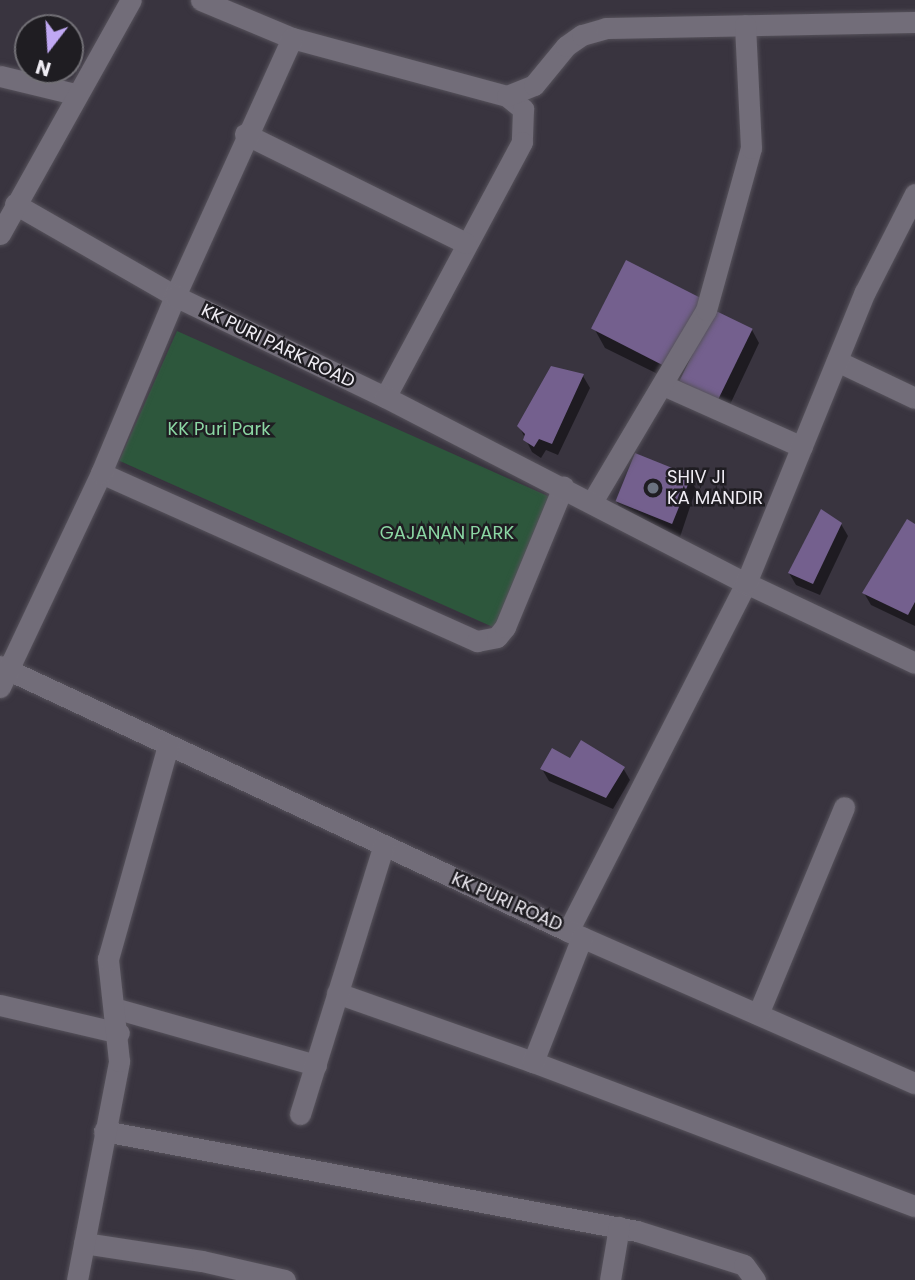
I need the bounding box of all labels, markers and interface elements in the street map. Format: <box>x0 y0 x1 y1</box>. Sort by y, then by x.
north arrow <box>14 14 84 84</box>
text: N <box>33 53 54 83</box>
street label: KK PURI PARK ROAD <box>198 299 358 393</box>
park label: KK Puri Park <box>168 418 270 440</box>
place label: SHIV JI KA MANDIR <box>667 467 763 510</box>
marker: SHIV JI KA MANDIR <box>645 480 661 496</box>
park label: GAJANAN PARK <box>380 522 514 544</box>
street label: KK PURI ROAD <box>448 868 566 936</box>

